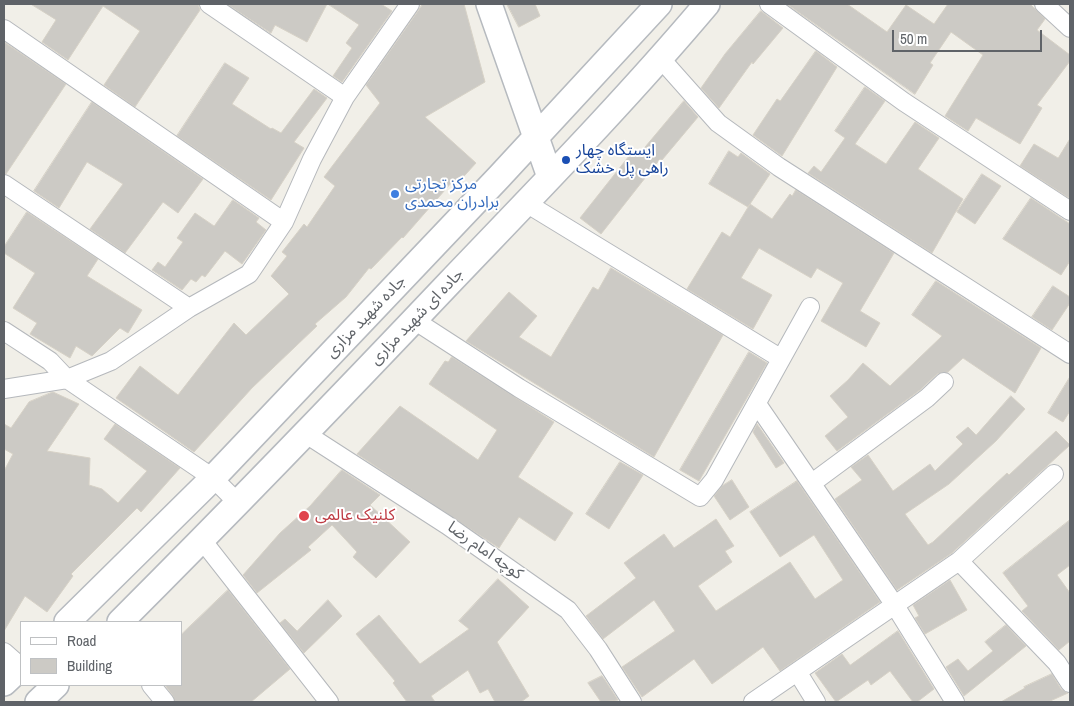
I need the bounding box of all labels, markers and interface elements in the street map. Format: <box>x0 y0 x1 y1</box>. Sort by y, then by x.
scale bar <box>894 20 1044 52</box>
text: 50 m <box>900 28 927 49</box>
place label: ایستگاه چهار راهی پل خشک <box>576 141 669 179</box>
marker: ایستگاه چهار راهی پل خشک <box>560 154 572 166</box>
place label: مرکز تجارتی برادران محمدی <box>405 175 499 213</box>
marker: مرکز تجارتی برادران محمدی <box>389 188 401 200</box>
street label: جاده ای شهید مزاری <box>366 265 468 369</box>
street label: جاده شهید مزاری <box>322 272 410 362</box>
place label: کلنیک عالمی <box>315 506 395 526</box>
marker: کلنیک عالمی <box>297 509 311 523</box>
street label: کوچه امام رضا <box>444 518 526 584</box>
legend <box>20 621 182 686</box>
text: Road <box>67 630 96 651</box>
text: Building <box>67 655 112 676</box>

